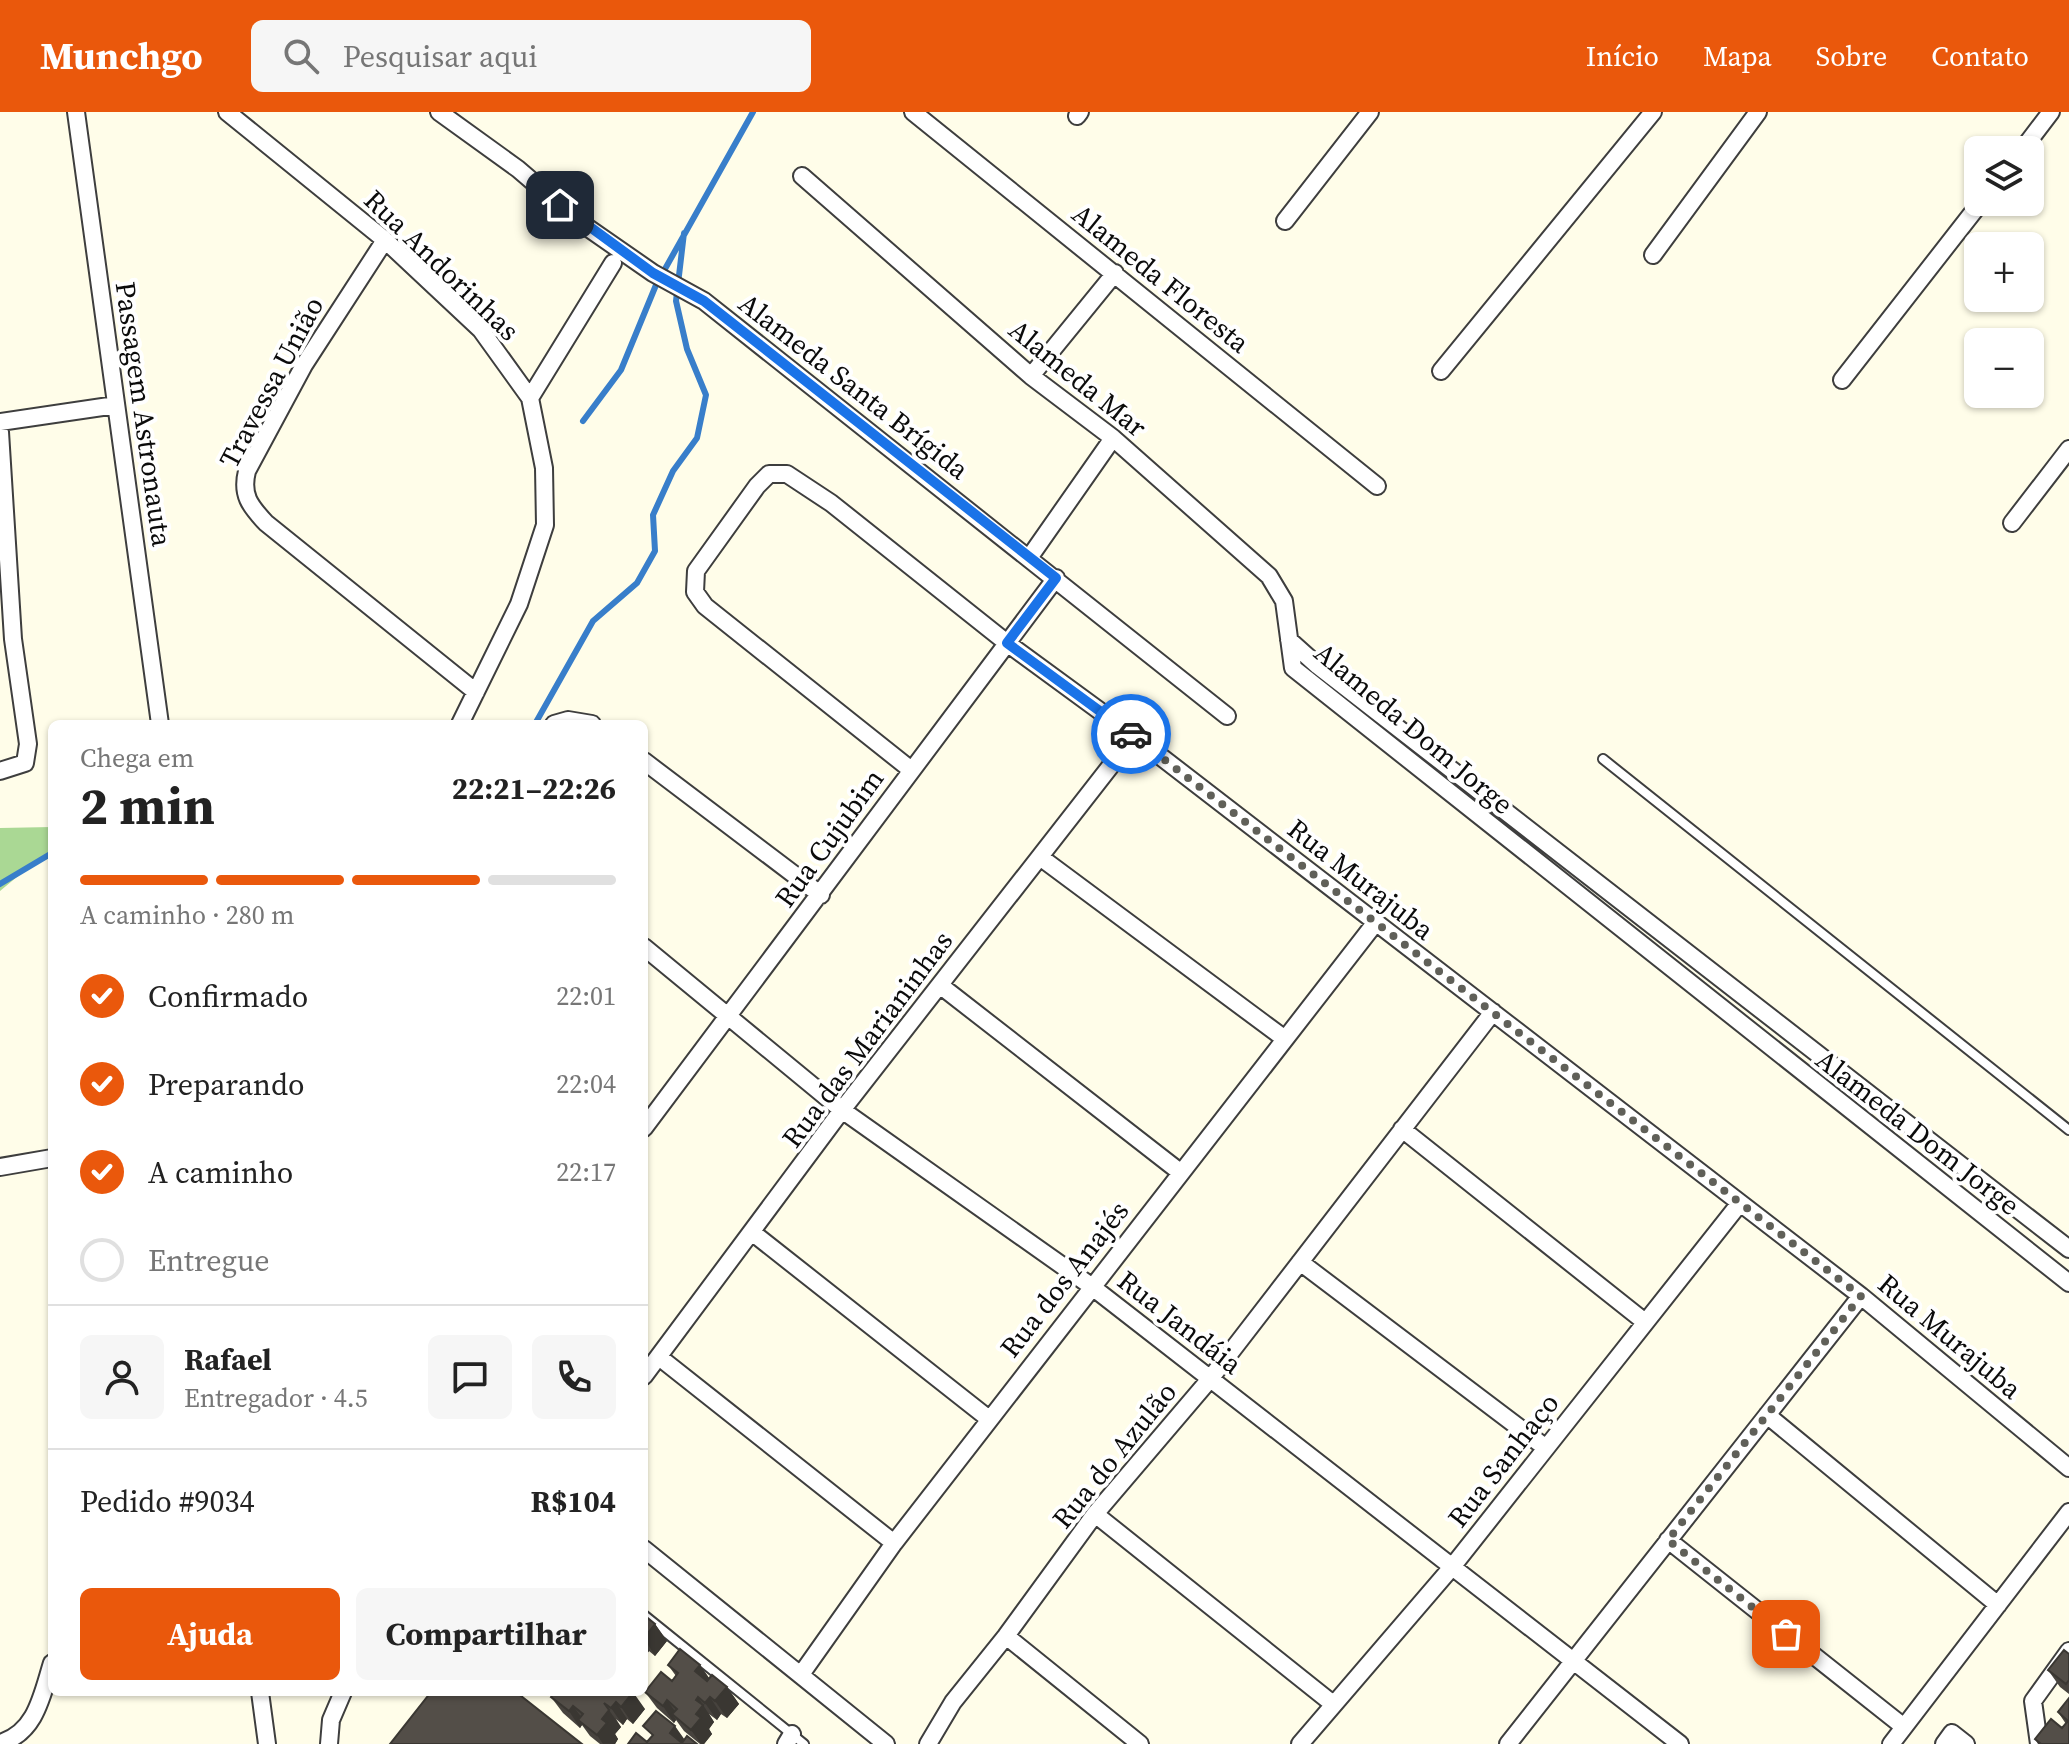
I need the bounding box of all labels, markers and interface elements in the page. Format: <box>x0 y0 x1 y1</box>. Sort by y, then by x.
search box <box>251 20 811 92</box>
text: Munchgo <box>40 30 203 82</box>
icon: search <box>279 34 323 78</box>
text: Pesquisar aqui <box>343 36 537 77</box>
text: Início <box>1586 37 1659 75</box>
text: Mapa <box>1703 37 1772 75</box>
text: Sobre <box>1816 37 1887 75</box>
text: Contato <box>1931 37 2029 75</box>
map controls <box>1964 136 2044 408</box>
button: layers <box>1964 136 2044 216</box>
pin <box>526 171 594 239</box>
street label: Rua Andorinhas <box>356 181 528 349</box>
icon: home <box>538 183 582 227</box>
street label: Alameda Floresta <box>1064 195 1258 362</box>
button: + <box>1964 232 2044 312</box>
street label: Passagem Astronauta <box>107 279 181 550</box>
street label: Alameda Santa Brígida <box>731 284 978 488</box>
street label: Travessa União <box>210 290 332 474</box>
street label: Alameda Mar <box>1001 311 1155 446</box>
button: − <box>1964 328 2044 408</box>
street label: Alameda Dom Jorge <box>1306 633 1522 823</box>
courier <box>1091 694 1171 774</box>
icon: car <box>1109 712 1153 756</box>
text: Chega em <box>80 740 194 776</box>
street label: Rua Cujubim <box>766 761 892 915</box>
text: 22:21–22:26 <box>452 768 616 809</box>
text: 2 min <box>80 770 215 841</box>
street label: Rua Murajuba <box>1280 810 1443 949</box>
text: A caminho · 280 m <box>80 897 294 933</box>
street label: Rua das Marianinhas <box>773 923 961 1155</box>
icon: check <box>80 974 124 1018</box>
text: Confirmado <box>148 976 308 1017</box>
text: 22:01 <box>556 978 616 1014</box>
street label: Alameda Dom Jorge <box>1808 1040 2028 1224</box>
icon: check <box>80 1062 124 1106</box>
text: Preparando <box>148 1064 305 1105</box>
text: 22:04 <box>556 1066 616 1102</box>
icon: check <box>80 1150 124 1194</box>
text: A caminho <box>148 1152 293 1193</box>
text: 22:17 <box>556 1154 616 1190</box>
street label: Rua dos Anajés <box>991 1193 1137 1365</box>
text: Entregue <box>148 1240 270 1281</box>
street label: Rua Jandáia <box>1110 1261 1251 1383</box>
street label: Rua Murajuba <box>1870 1265 2030 1408</box>
button: person <box>80 1335 164 1419</box>
button: chat <box>428 1335 512 1419</box>
button: phone <box>532 1335 616 1419</box>
text: Rafael <box>184 1339 272 1380</box>
street label: Rua do Azulão <box>1043 1374 1185 1536</box>
text: Entregador · 4.5 <box>184 1380 368 1416</box>
street label: Rua Sanhaço <box>1439 1385 1567 1535</box>
text: Pedido #9034 <box>80 1481 255 1522</box>
text: R$104 <box>530 1481 616 1522</box>
button: Ajuda <box>80 1588 340 1680</box>
button: Compartilhar <box>356 1588 616 1680</box>
pin <box>1752 1600 1820 1668</box>
icon: bag <box>1764 1612 1808 1656</box>

